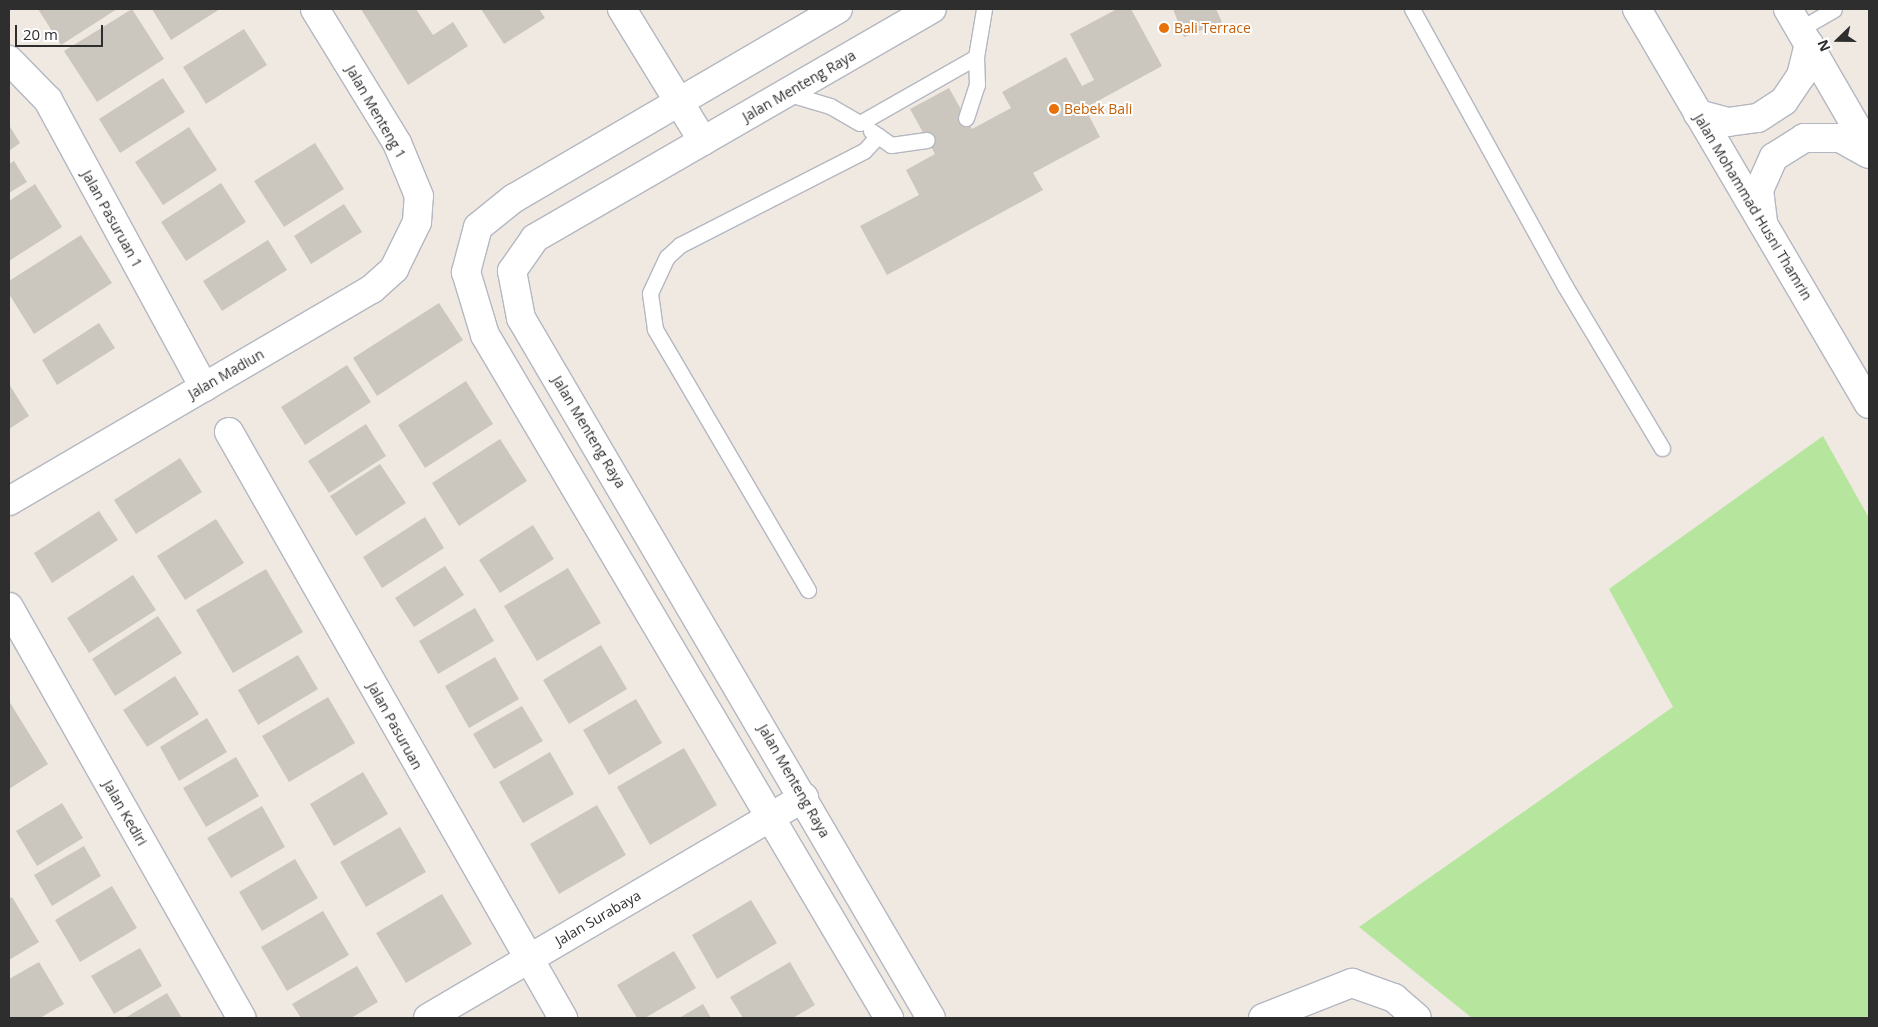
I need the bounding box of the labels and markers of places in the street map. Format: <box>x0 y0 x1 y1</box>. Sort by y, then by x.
place label: Bali Terrace <box>1174 20 1251 36</box>
marker: Bali Terrace <box>1158 22 1170 34</box>
place label: Bebek Bali <box>1064 101 1132 117</box>
marker: Bebek Bali <box>1048 103 1060 115</box>

